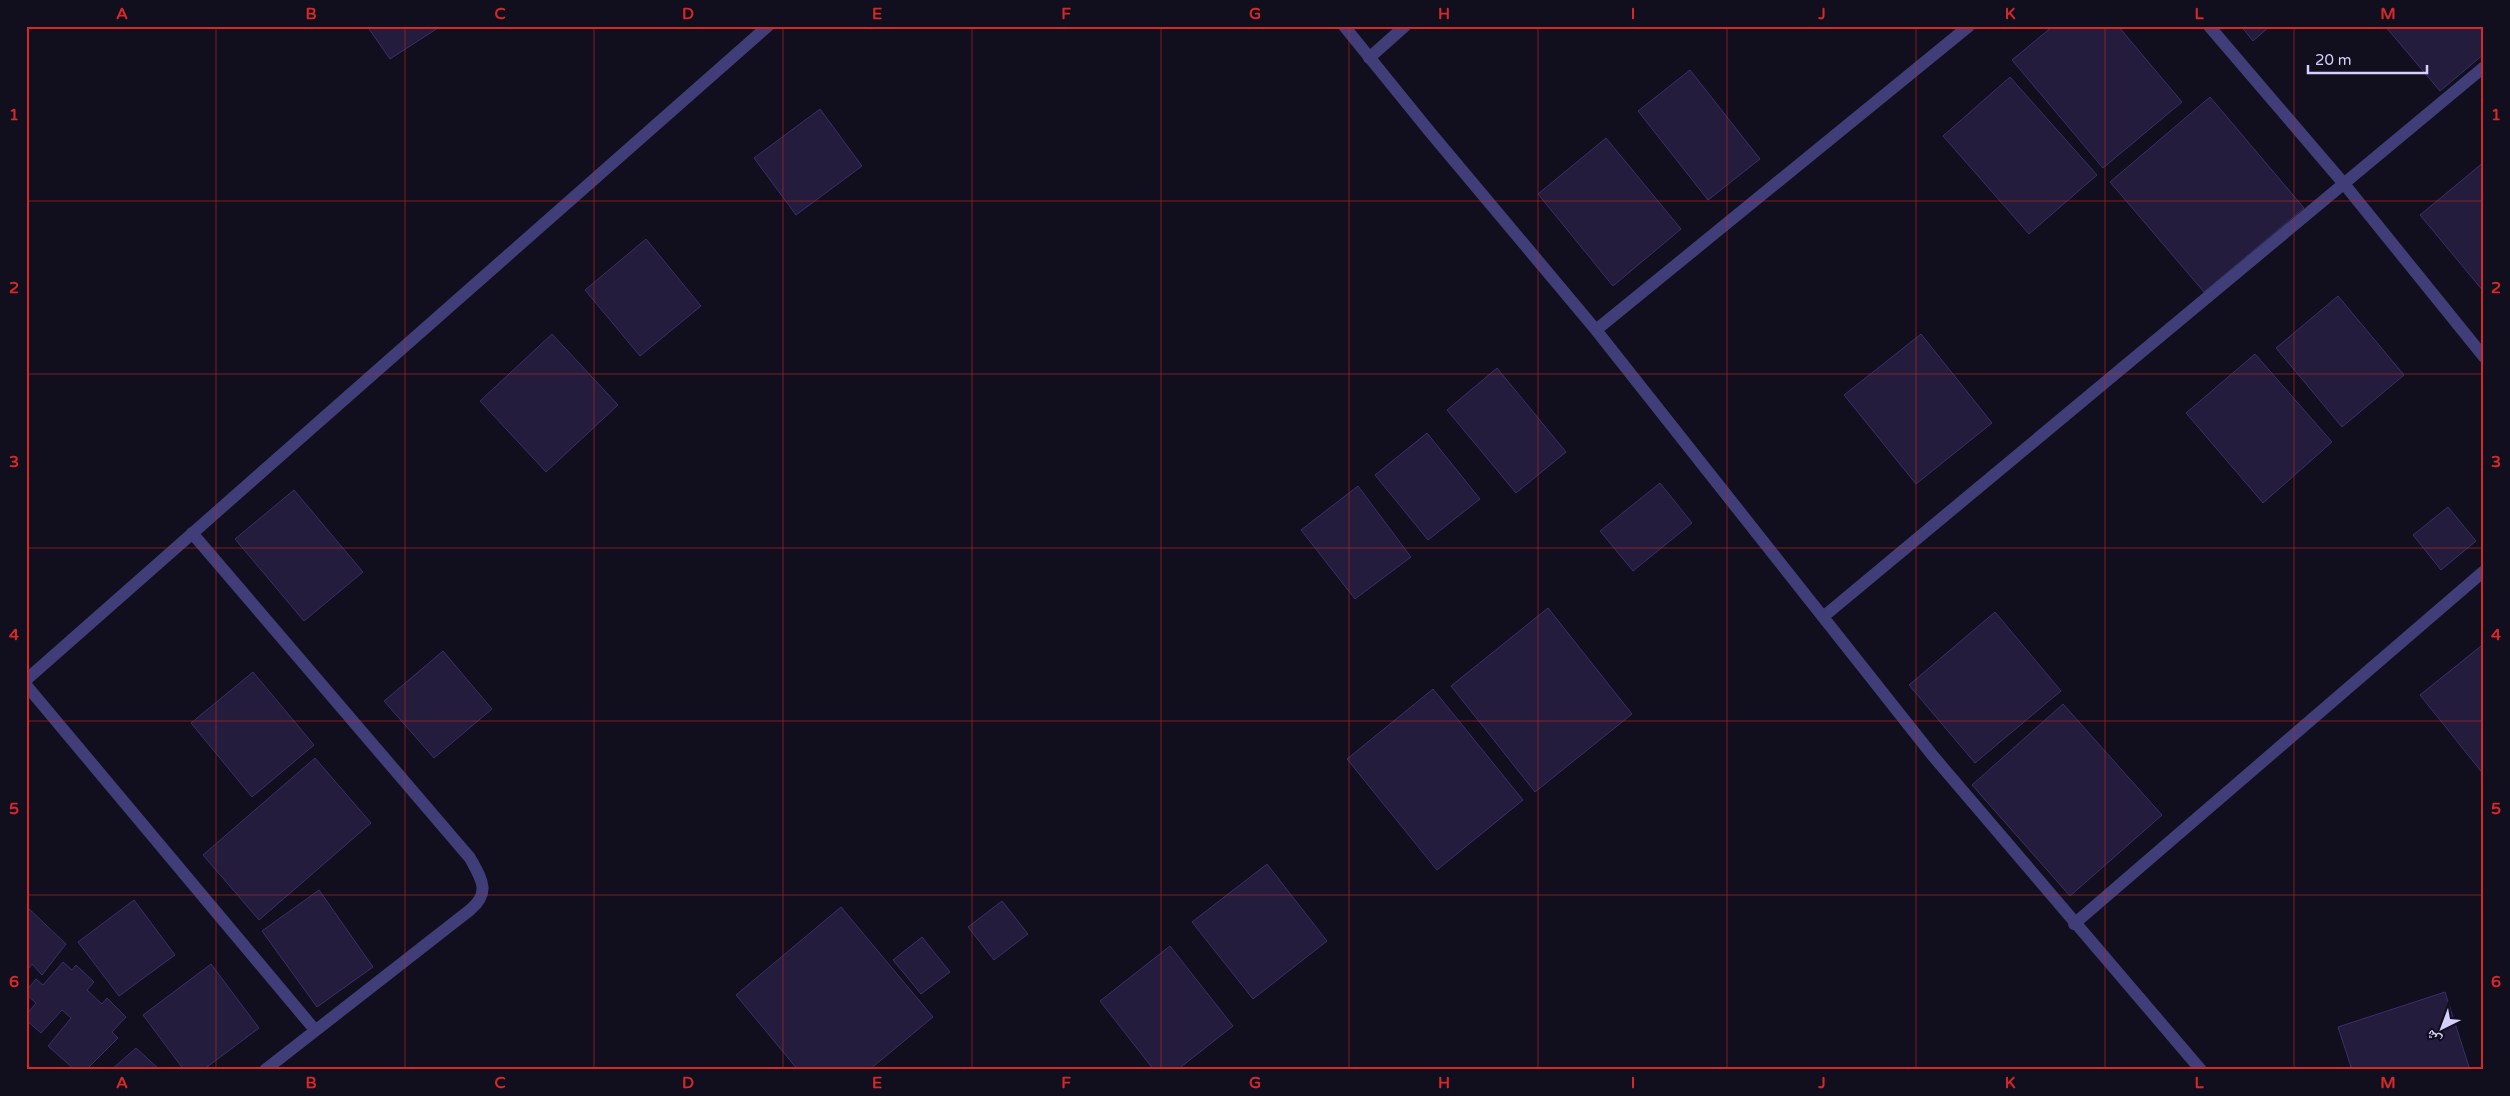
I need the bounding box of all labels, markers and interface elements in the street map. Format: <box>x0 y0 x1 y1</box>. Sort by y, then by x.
text: A <box>116 4 128 24</box>
text: B <box>305 4 317 24</box>
text: C <box>494 4 506 24</box>
text: D <box>682 4 694 24</box>
text: E <box>872 4 882 24</box>
text: F <box>1061 4 1071 24</box>
text: G <box>1249 4 1261 24</box>
text: H <box>1438 4 1450 24</box>
text: I <box>1631 4 1635 24</box>
text: J <box>1817 4 1826 24</box>
text: K <box>2005 4 2016 24</box>
text: L <box>2194 4 2204 24</box>
text: M <box>2380 4 2396 24</box>
scale bar <box>2308 42 2426 74</box>
text: 20 m <box>2315 51 2352 69</box>
text: 1 <box>9 105 19 125</box>
text: 1 <box>2491 105 2501 125</box>
text: 2 <box>9 278 19 298</box>
text: 2 <box>2491 278 2501 298</box>
text: 3 <box>9 452 19 472</box>
text: 3 <box>2491 452 2501 472</box>
text: 4 <box>9 625 19 645</box>
text: 4 <box>2491 625 2501 645</box>
text: 5 <box>9 799 19 819</box>
text: 5 <box>2491 799 2501 819</box>
text: 6 <box>9 972 19 992</box>
text: 6 <box>2491 972 2501 992</box>
north arrow <box>2418 1004 2468 1054</box>
text: ش <box>2422 1026 2445 1049</box>
text: A <box>116 1073 128 1093</box>
text: B <box>305 1073 317 1093</box>
text: C <box>494 1073 506 1093</box>
text: D <box>682 1073 694 1093</box>
text: E <box>872 1073 882 1093</box>
text: F <box>1061 1073 1071 1093</box>
text: G <box>1249 1073 1261 1093</box>
text: H <box>1438 1073 1450 1093</box>
text: I <box>1631 1073 1635 1093</box>
text: J <box>1817 1073 1826 1093</box>
text: K <box>2005 1073 2016 1093</box>
text: L <box>2194 1073 2204 1093</box>
text: M <box>2380 1073 2396 1093</box>

